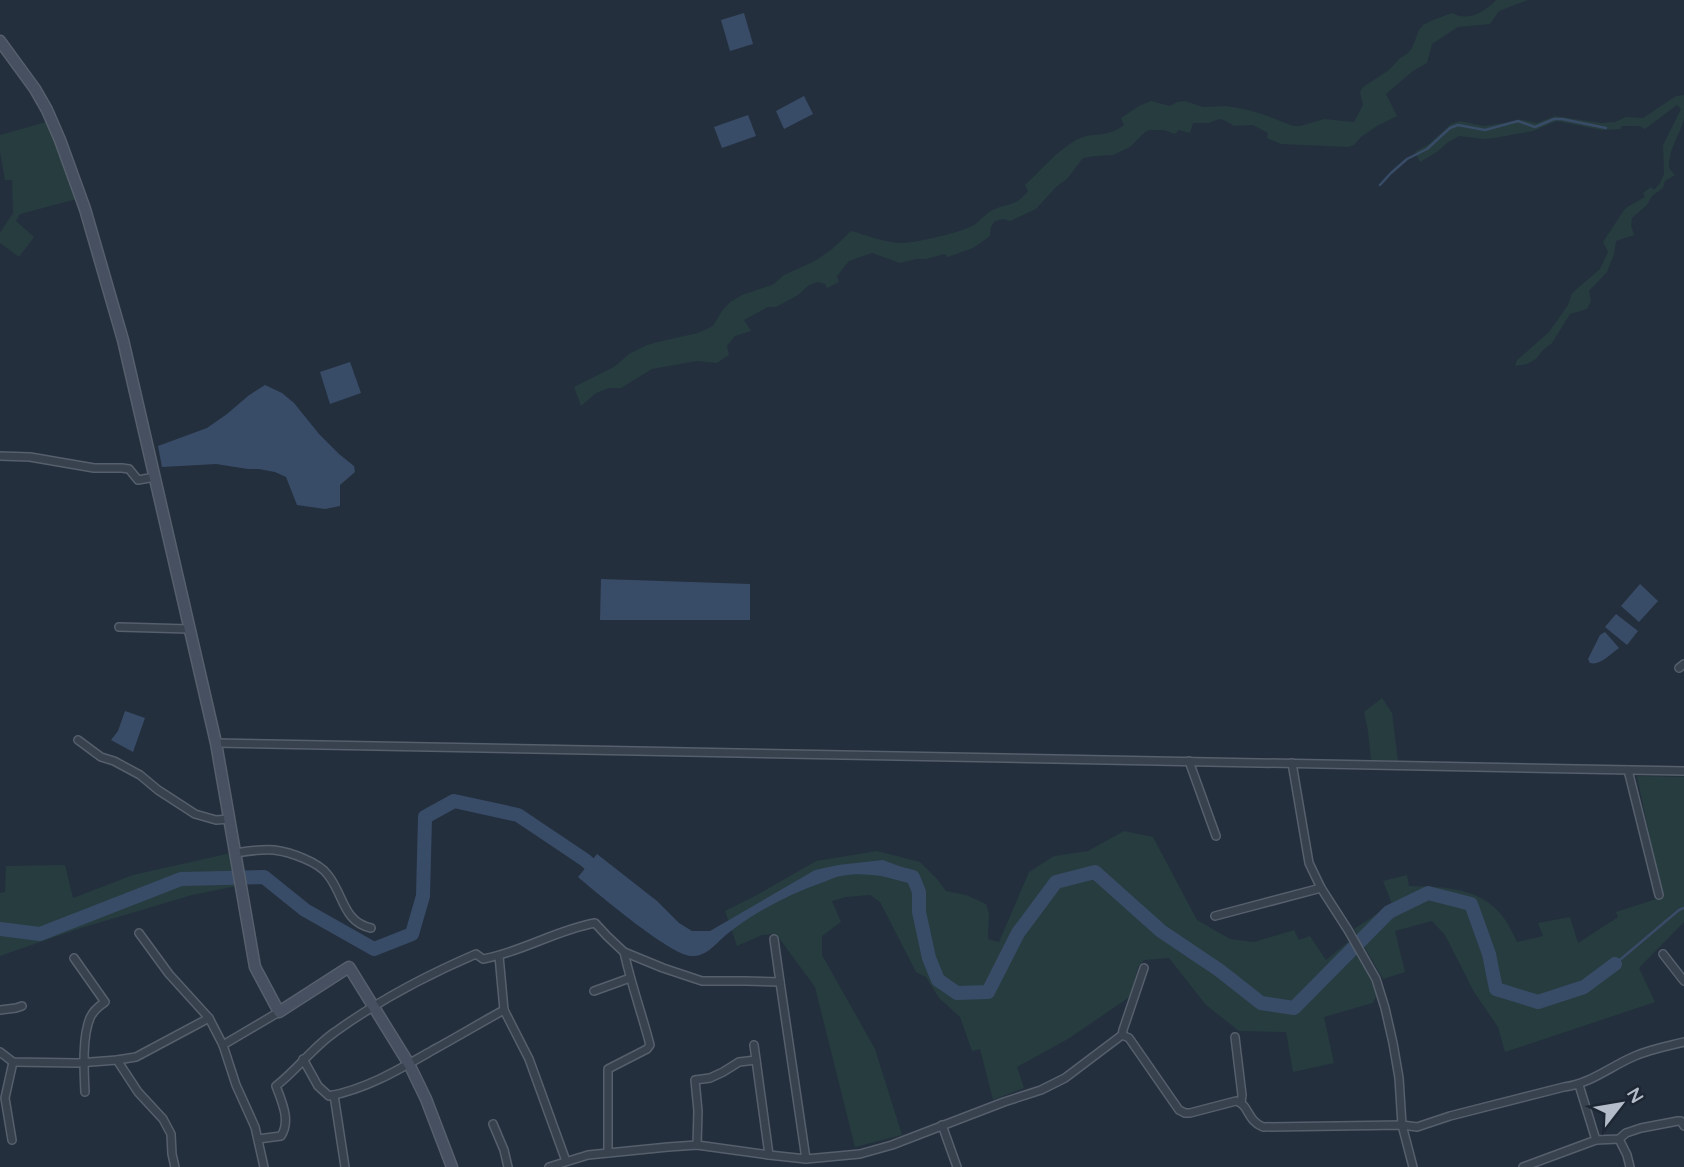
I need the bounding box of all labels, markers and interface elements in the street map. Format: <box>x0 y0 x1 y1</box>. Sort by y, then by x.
north arrow <box>1586 1069 1656 1139</box>
text: N <box>1622 1083 1649 1107</box>

